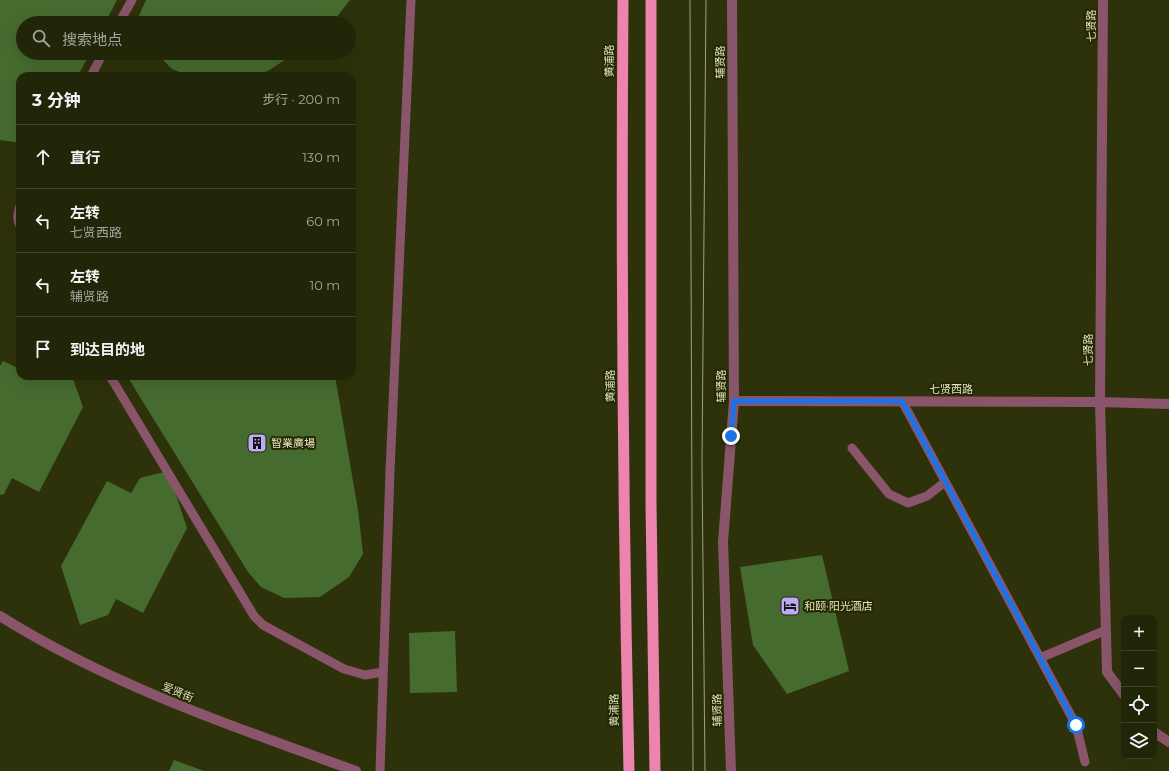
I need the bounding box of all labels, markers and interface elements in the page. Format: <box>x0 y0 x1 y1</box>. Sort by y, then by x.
street label: 七贤路 <box>1084 10 1098 43</box>
search box <box>16 16 356 60</box>
icon: search <box>30 27 52 49</box>
text: 搜索地点 <box>62 30 122 49</box>
street label: 黄浦路 <box>602 45 616 78</box>
street label: 辅贤路 <box>713 46 727 79</box>
text: 3 分钟 <box>32 90 81 110</box>
text: 步行 · 200 m <box>262 91 340 107</box>
icon: ahead <box>32 146 54 168</box>
text: 直行 <box>70 148 100 167</box>
text: 130 m <box>302 149 340 165</box>
text: 左转 <box>70 203 100 222</box>
icon: left <box>32 210 54 232</box>
text: 60 m <box>306 213 340 229</box>
text: 七贤西路 <box>70 224 122 240</box>
text: 左转 <box>70 267 100 286</box>
icon: left <box>32 274 54 296</box>
text: 10 m <box>310 277 340 293</box>
text: 辅贤路 <box>70 288 109 304</box>
street label: 七贤路 <box>1081 334 1095 367</box>
icon: arrive <box>32 338 54 360</box>
text: 到达目的地 <box>70 340 145 359</box>
street label: 黄浦路 <box>603 370 617 403</box>
street label: 辅贤路 <box>714 370 728 403</box>
street label: 七贤西路 <box>929 382 973 396</box>
route end <box>722 427 740 445</box>
building icon: 智業廣場 <box>246 432 268 454</box>
place label: 智業廣場 <box>271 436 315 450</box>
hotel icon: 和颐·阳光酒店 <box>779 595 801 617</box>
place label: 和颐·阳光酒店 <box>804 599 873 613</box>
map controls <box>1121 615 1157 759</box>
button: + <box>1121 615 1157 651</box>
button: − <box>1121 651 1157 687</box>
street label: 爱贤街 <box>160 679 196 705</box>
button: locate <box>1121 687 1157 723</box>
street label: 黄浦路 <box>607 693 621 727</box>
street label: 辅贤路 <box>710 693 724 727</box>
route start <box>1067 716 1085 734</box>
button: layers <box>1121 723 1157 759</box>

